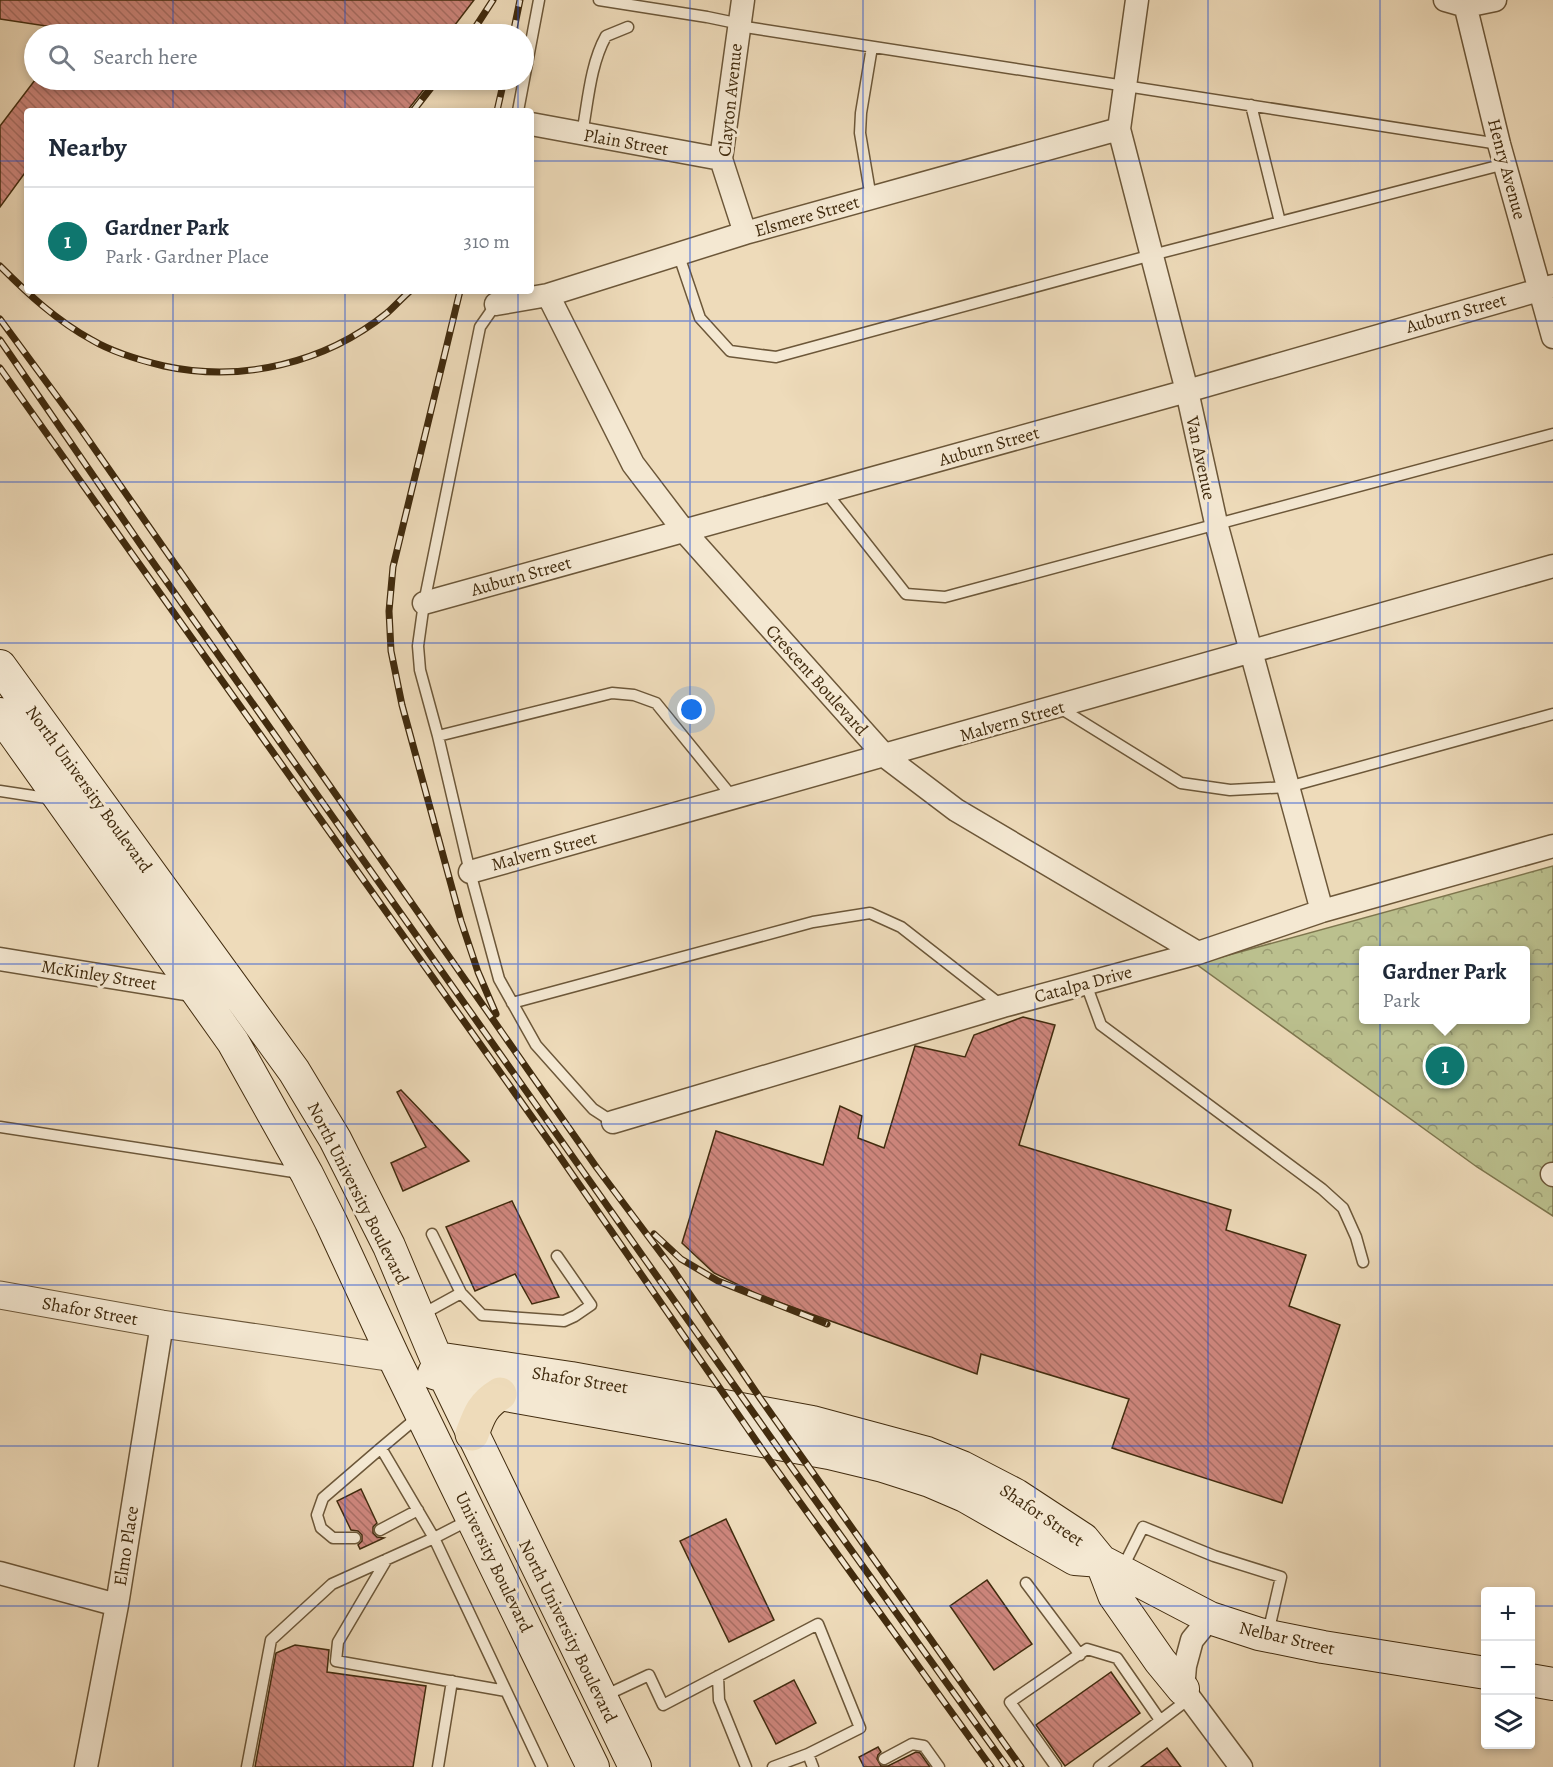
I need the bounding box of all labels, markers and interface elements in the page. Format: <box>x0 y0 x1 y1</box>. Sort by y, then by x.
search box <box>24 24 534 90</box>
icon: search <box>45 41 78 74</box>
text: Search here <box>93 42 198 72</box>
street label: Clayton Avenue <box>712 42 748 158</box>
street label: Henry Avenue <box>1482 116 1532 222</box>
street label: Plain Street <box>582 123 670 161</box>
text: Nearby <box>48 130 127 165</box>
street label: Elsmere Street <box>752 190 862 242</box>
text: Gardner Park <box>105 213 229 243</box>
text: 1 <box>64 228 71 255</box>
text: 310 m <box>464 228 510 255</box>
text: Park · Gardner Place <box>105 243 269 270</box>
street label: Auburn Street <box>1402 287 1509 339</box>
street label: Van Avenue <box>1180 413 1222 502</box>
street label: Auburn Street <box>935 420 1042 472</box>
street label: Auburn Street <box>467 550 574 602</box>
street label: Crescent Boulevard <box>761 619 874 741</box>
your location <box>677 695 706 724</box>
street label: Malvern Street <box>957 695 1067 747</box>
street label: North University Boulevard <box>20 701 158 878</box>
street label: Malvern Street <box>489 825 599 877</box>
popup <box>1359 946 1530 1024</box>
street label: McKinley Street <box>40 954 158 996</box>
text: Gardner Park <box>1383 957 1506 987</box>
street label: Catalpa Drive <box>1031 959 1135 1009</box>
text: Park <box>1383 987 1420 1014</box>
pin: 1 <box>1426 1044 1464 1088</box>
street label: North University Boulevard <box>302 1098 414 1288</box>
street label: Shafor Street <box>40 1291 140 1331</box>
street label: Shafor Street <box>530 1361 630 1399</box>
street label: Shafor Street <box>995 1478 1089 1552</box>
street label: University Boulevard <box>450 1488 539 1637</box>
street label: Elmo Place <box>108 1504 144 1588</box>
street label: North University Boulevard <box>513 1535 623 1727</box>
map controls <box>1481 1587 1535 1749</box>
button: + <box>1481 1587 1535 1641</box>
street label: Nelbar Street <box>1237 1615 1337 1661</box>
button: − <box>1481 1641 1535 1695</box>
button: layers <box>1481 1695 1535 1749</box>

